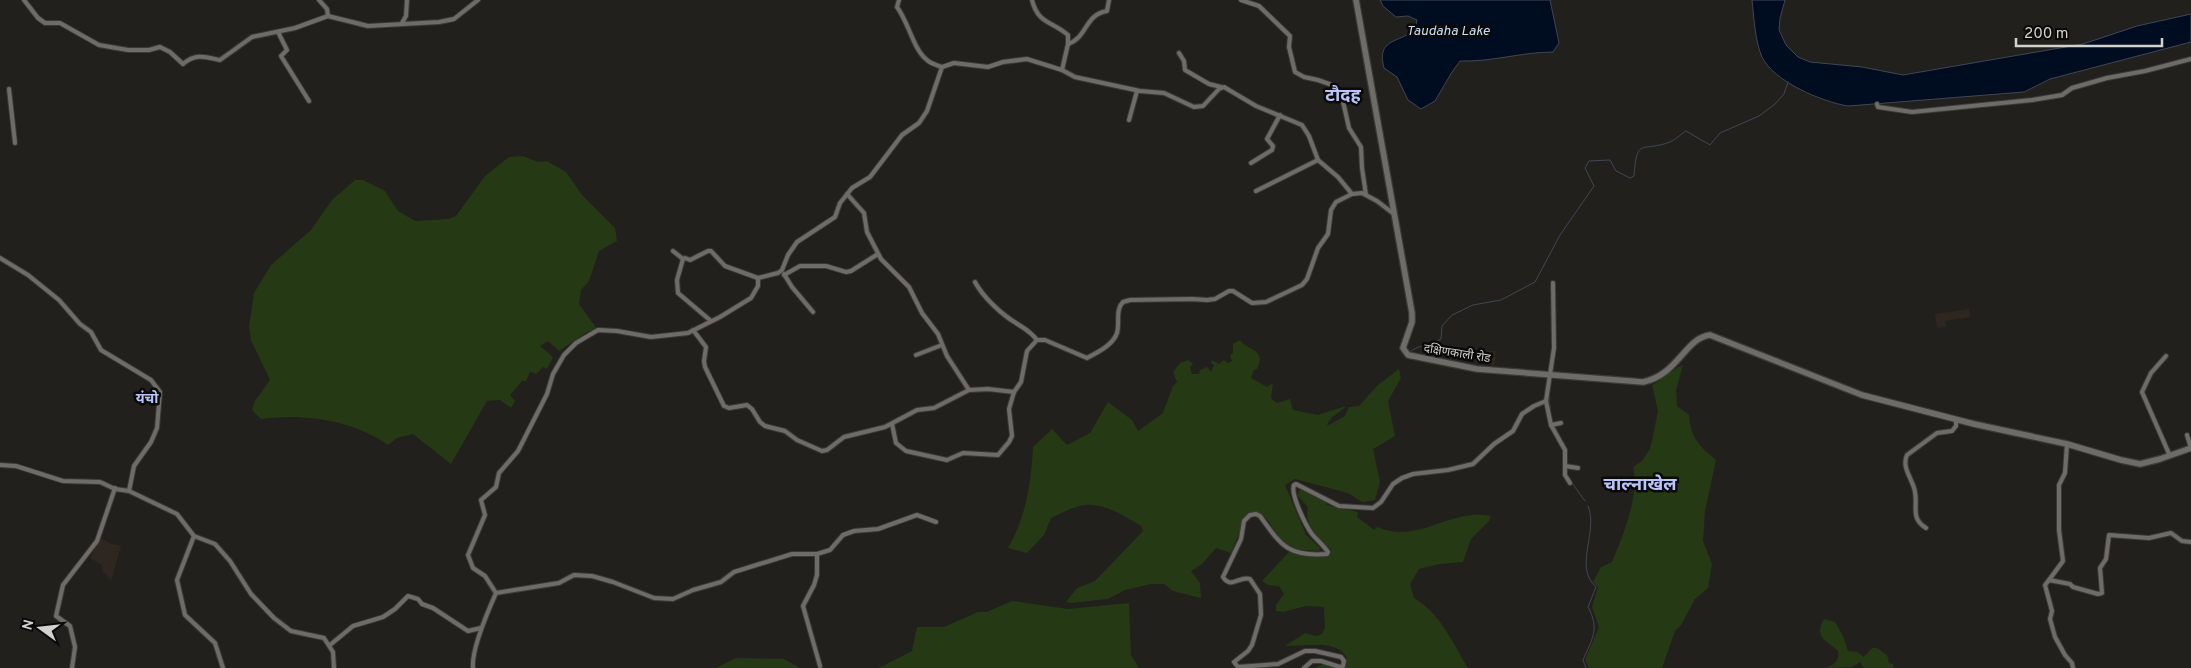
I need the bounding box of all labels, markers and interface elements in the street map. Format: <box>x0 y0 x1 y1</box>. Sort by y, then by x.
scale bar <box>2016 15 2162 47</box>
water label: Taudaha Lake <box>1406 23 1490 40</box>
text: 200 m <box>2024 25 2069 44</box>
district label: टौदह <box>1325 85 1361 108</box>
street label: दक्षिणकाली रोड <box>1422 340 1492 367</box>
district label: यंचो <box>136 390 159 408</box>
district label: चाल्नाखेल <box>1603 474 1677 497</box>
north arrow <box>15 603 65 653</box>
text: N <box>19 618 38 632</box>

